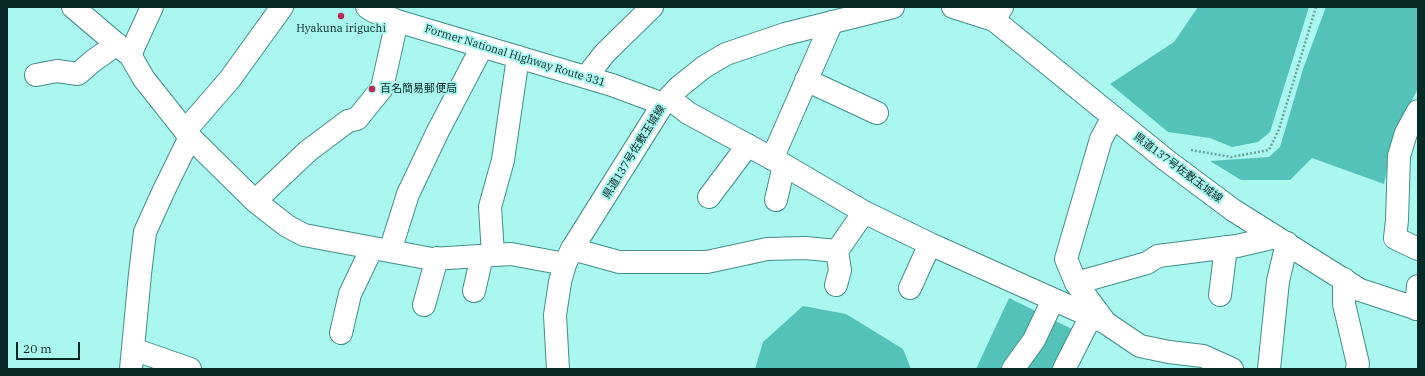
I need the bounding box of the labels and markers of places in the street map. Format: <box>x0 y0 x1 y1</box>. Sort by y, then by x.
marker: Hyakuna iriguchi <box>336 11 346 21</box>
place label: Hyakuna iriguchi <box>296 22 386 36</box>
place label: 百名簡易郵便局 <box>380 82 457 96</box>
marker: 百名簡易郵便局 <box>367 84 377 94</box>

